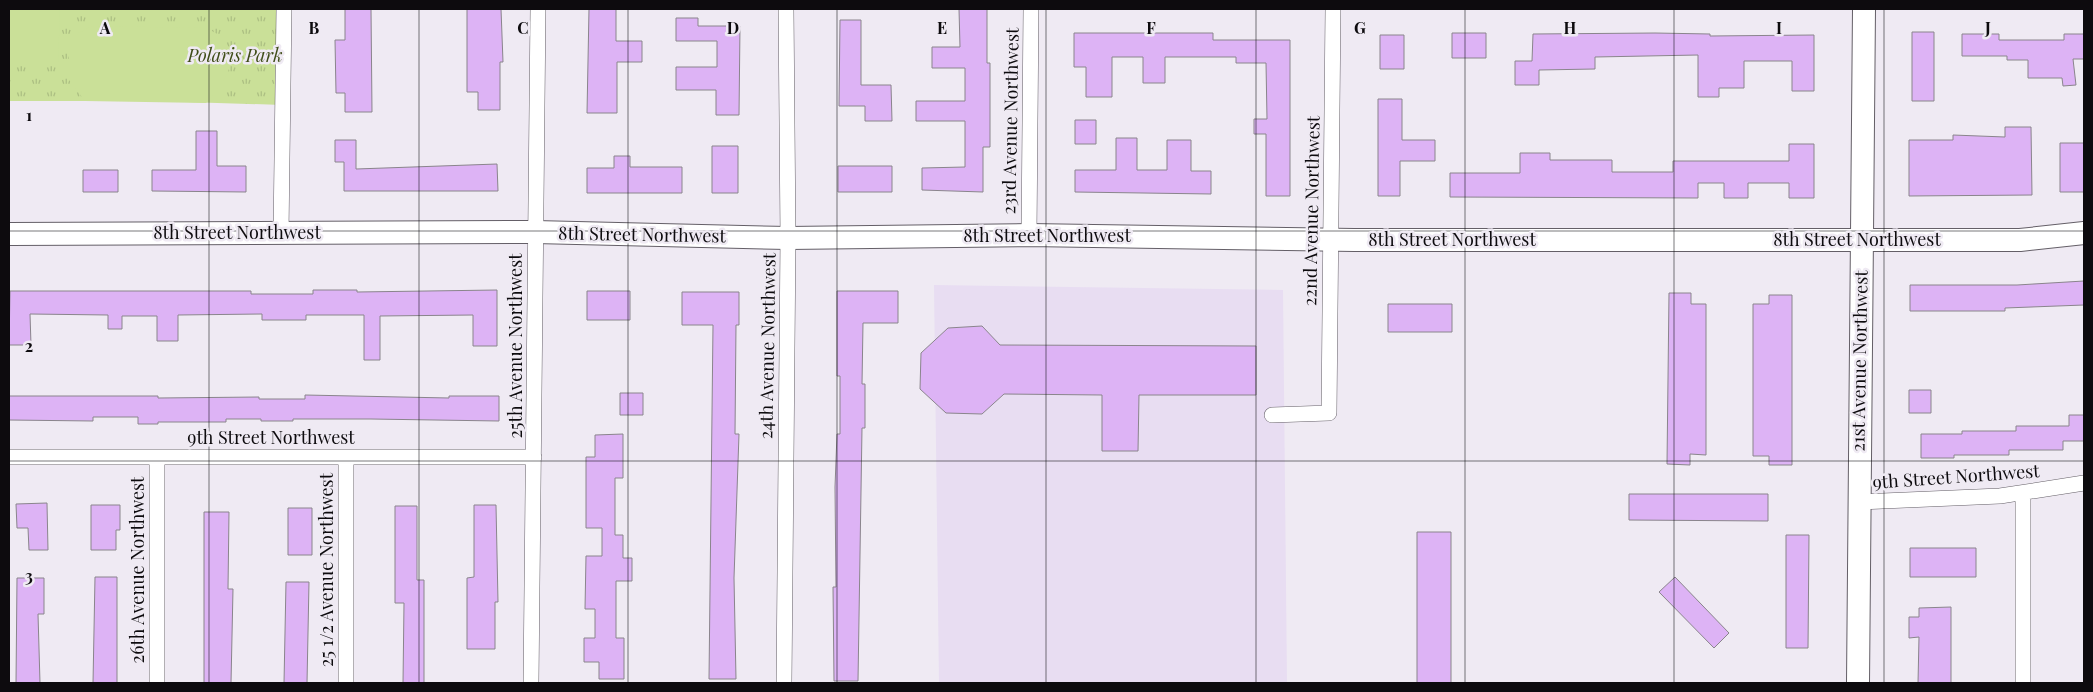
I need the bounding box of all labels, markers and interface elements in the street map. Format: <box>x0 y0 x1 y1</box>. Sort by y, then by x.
text: A <box>99 17 111 38</box>
text: B <box>309 17 320 38</box>
text: C <box>517 17 529 38</box>
text: D <box>727 17 739 38</box>
text: E <box>937 17 947 38</box>
text: F <box>1146 17 1156 38</box>
text: G <box>1354 17 1366 38</box>
text: H <box>1564 17 1577 38</box>
text: I <box>1776 17 1782 38</box>
text: J <box>1984 17 1991 38</box>
street label: 23rd Avenue Northwest <box>996 27 1024 215</box>
park label: Polaris Park <box>187 43 282 67</box>
text: 1 <box>26 104 32 125</box>
street label: 22nd Avenue Northwest <box>1297 115 1325 306</box>
street label: 8th Street Northwest <box>153 220 321 244</box>
street label: 8th Street Northwest <box>558 221 727 247</box>
street label: 8th Street Northwest <box>963 223 1131 247</box>
street label: 8th Street Northwest <box>1368 227 1536 251</box>
street label: 8th Street Northwest <box>1773 227 1941 251</box>
street label: 24th Avenue Northwest <box>753 252 781 439</box>
street label: 25th Avenue Northwest <box>503 253 527 439</box>
street label: 21st Avenue Northwest <box>1845 269 1873 452</box>
text: 2 <box>25 335 33 356</box>
street label: 9th Street Northwest <box>187 425 355 449</box>
street label: 9th Street Northwest <box>1872 458 2041 494</box>
street label: 25 1/2 Avenue Northwest <box>314 472 338 667</box>
street label: 26th Avenue Northwest <box>125 476 149 663</box>
text: 3 <box>25 565 33 586</box>

